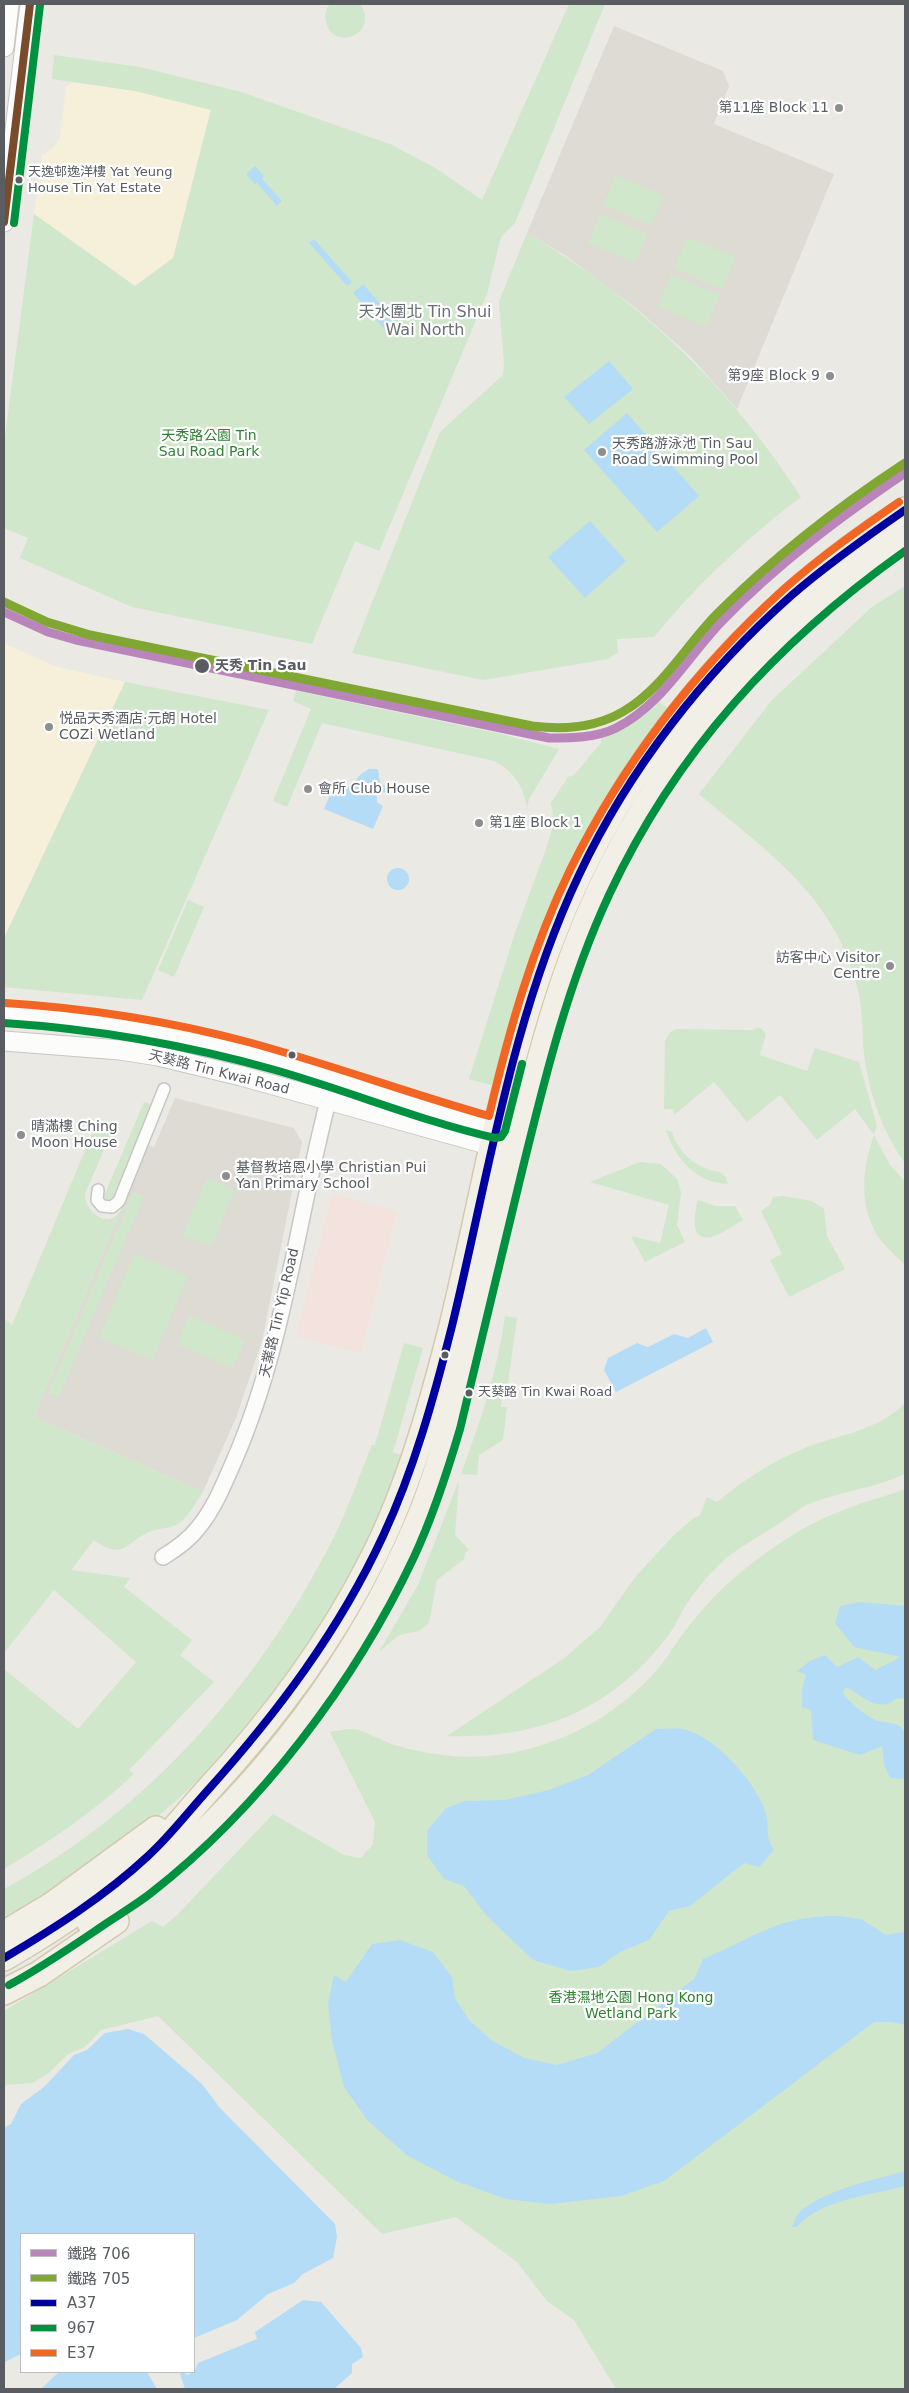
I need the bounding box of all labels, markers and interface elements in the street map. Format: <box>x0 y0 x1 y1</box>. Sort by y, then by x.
place label: 第11座 Block 11 <box>719 100 829 116</box>
marker: 第11座 Block 11 <box>833 102 845 114</box>
place label: 天逸邨逸洋樓 Yat Yeung House Tin Yat Estate <box>28 165 172 196</box>
marker: 天逸邨逸洋樓 Yat Yeung House Tin Yat Estate <box>14 175 24 185</box>
district label: 天水圍北 Tin Shui Wai North <box>359 303 491 341</box>
place label: 第9座 Block 9 <box>727 368 820 384</box>
marker: 第9座 Block 9 <box>824 370 836 382</box>
park label: 天秀路公園 Tin Sau Road Park <box>159 428 259 461</box>
place label: 天秀路游泳池 Tin Sau Road Swimming Pool <box>612 436 758 468</box>
marker: 天秀路游泳池 Tin Sau Road Swimming Pool <box>596 446 608 458</box>
marker: 天秀 Tin Sau <box>193 657 211 675</box>
place label: 天秀 Tin Sau <box>215 658 307 674</box>
place label: 悦品天秀酒店‧元朗 Hotel COZi Wetland <box>59 711 217 744</box>
marker: 悦品天秀酒店‧元朗 Hotel COZi Wetland <box>43 721 55 733</box>
place label: 會所 Club House <box>318 781 430 797</box>
marker: 會所 Club House <box>302 783 314 795</box>
place label: 第1座 Block 1 <box>489 815 582 831</box>
marker: 第1座 Block 1 <box>473 817 485 829</box>
place label: 訪客中心 Visitor Centre <box>775 950 880 982</box>
marker: 訪客中心 Visitor Centre <box>884 960 896 972</box>
street label: 天葵路 Tin Kwai Road <box>147 1047 291 1099</box>
unlabelled marker <box>287 1050 297 1060</box>
place label: 晴滿樓 Ching Moon House <box>31 1119 118 1152</box>
marker: 晴滿樓 Ching Moon House <box>15 1129 27 1141</box>
place label: 基督教培恩小學 Christian Pui Yan Primary School <box>236 1160 426 1192</box>
marker: 基督教培恩小學 Christian Pui Yan Primary School <box>220 1170 232 1182</box>
street label: 天業路 Tin Yip Road <box>257 1247 303 1379</box>
unlabelled marker <box>440 1350 450 1360</box>
place label: 天葵路 Tin Kwai Road <box>478 1385 612 1401</box>
marker: 天葵路 Tin Kwai Road <box>464 1388 474 1398</box>
park label: 香港濕地公園 Hong Kong Wetland Park <box>549 1990 713 2022</box>
legend <box>20 2233 195 2373</box>
text: 鐵路 706 <box>67 2245 130 2263</box>
text: 鐵路 705 <box>67 2270 130 2288</box>
text: A37 <box>67 2294 96 2312</box>
text: 967 <box>67 2319 96 2337</box>
text: E37 <box>67 2344 96 2362</box>

